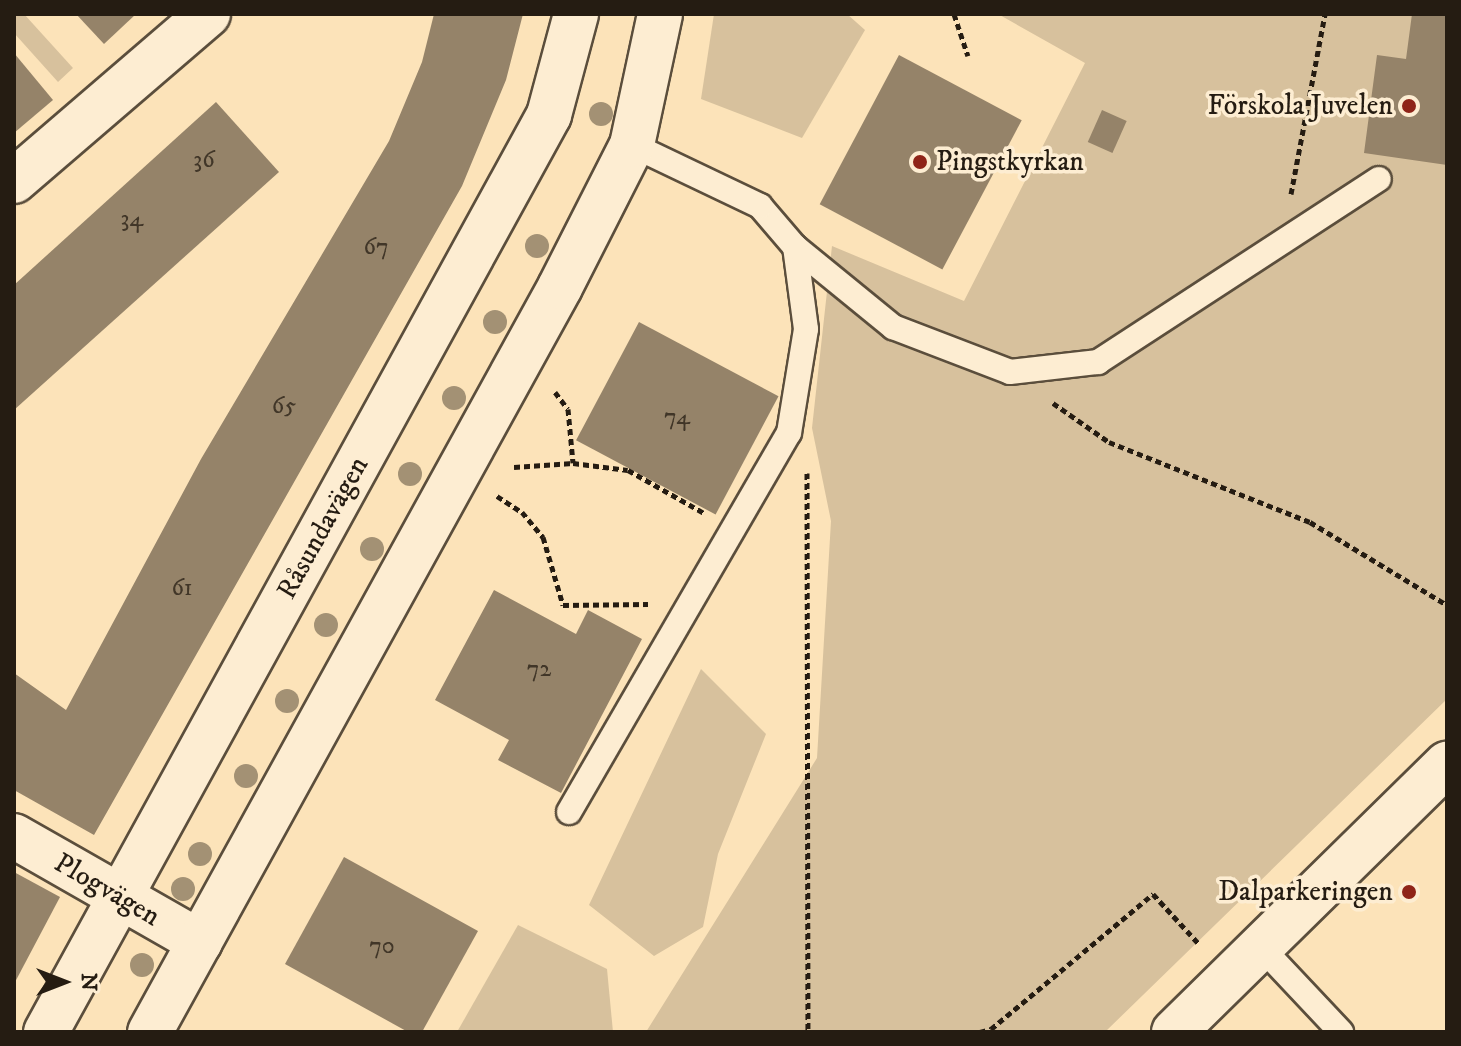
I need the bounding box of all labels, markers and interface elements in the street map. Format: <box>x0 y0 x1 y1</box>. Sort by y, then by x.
place label: Förskola Juvelen <box>1208 89 1393 123</box>
marker: Förskola Juvelen <box>1400 97 1418 115</box>
place label: Pingstkyrkan <box>936 145 1084 179</box>
house number: 36 <box>193 147 215 175</box>
marker: Pingstkyrkan <box>911 153 929 171</box>
house number: 34 <box>121 206 143 234</box>
house number: 67 <box>363 234 389 262</box>
house number: 65 <box>272 393 296 421</box>
house number: 74 <box>664 404 690 432</box>
street label: Råsundavägen <box>270 451 376 605</box>
house number: 61 <box>171 575 193 603</box>
house number: 72 <box>527 656 551 684</box>
street label: Plogvägen <box>48 846 166 934</box>
place label: Dalparkeringen <box>1218 875 1393 909</box>
marker: Dalparkeringen <box>1400 883 1418 901</box>
house number: 70 <box>369 933 395 961</box>
north arrow <box>24 942 104 1022</box>
text: N <box>75 973 102 991</box>

